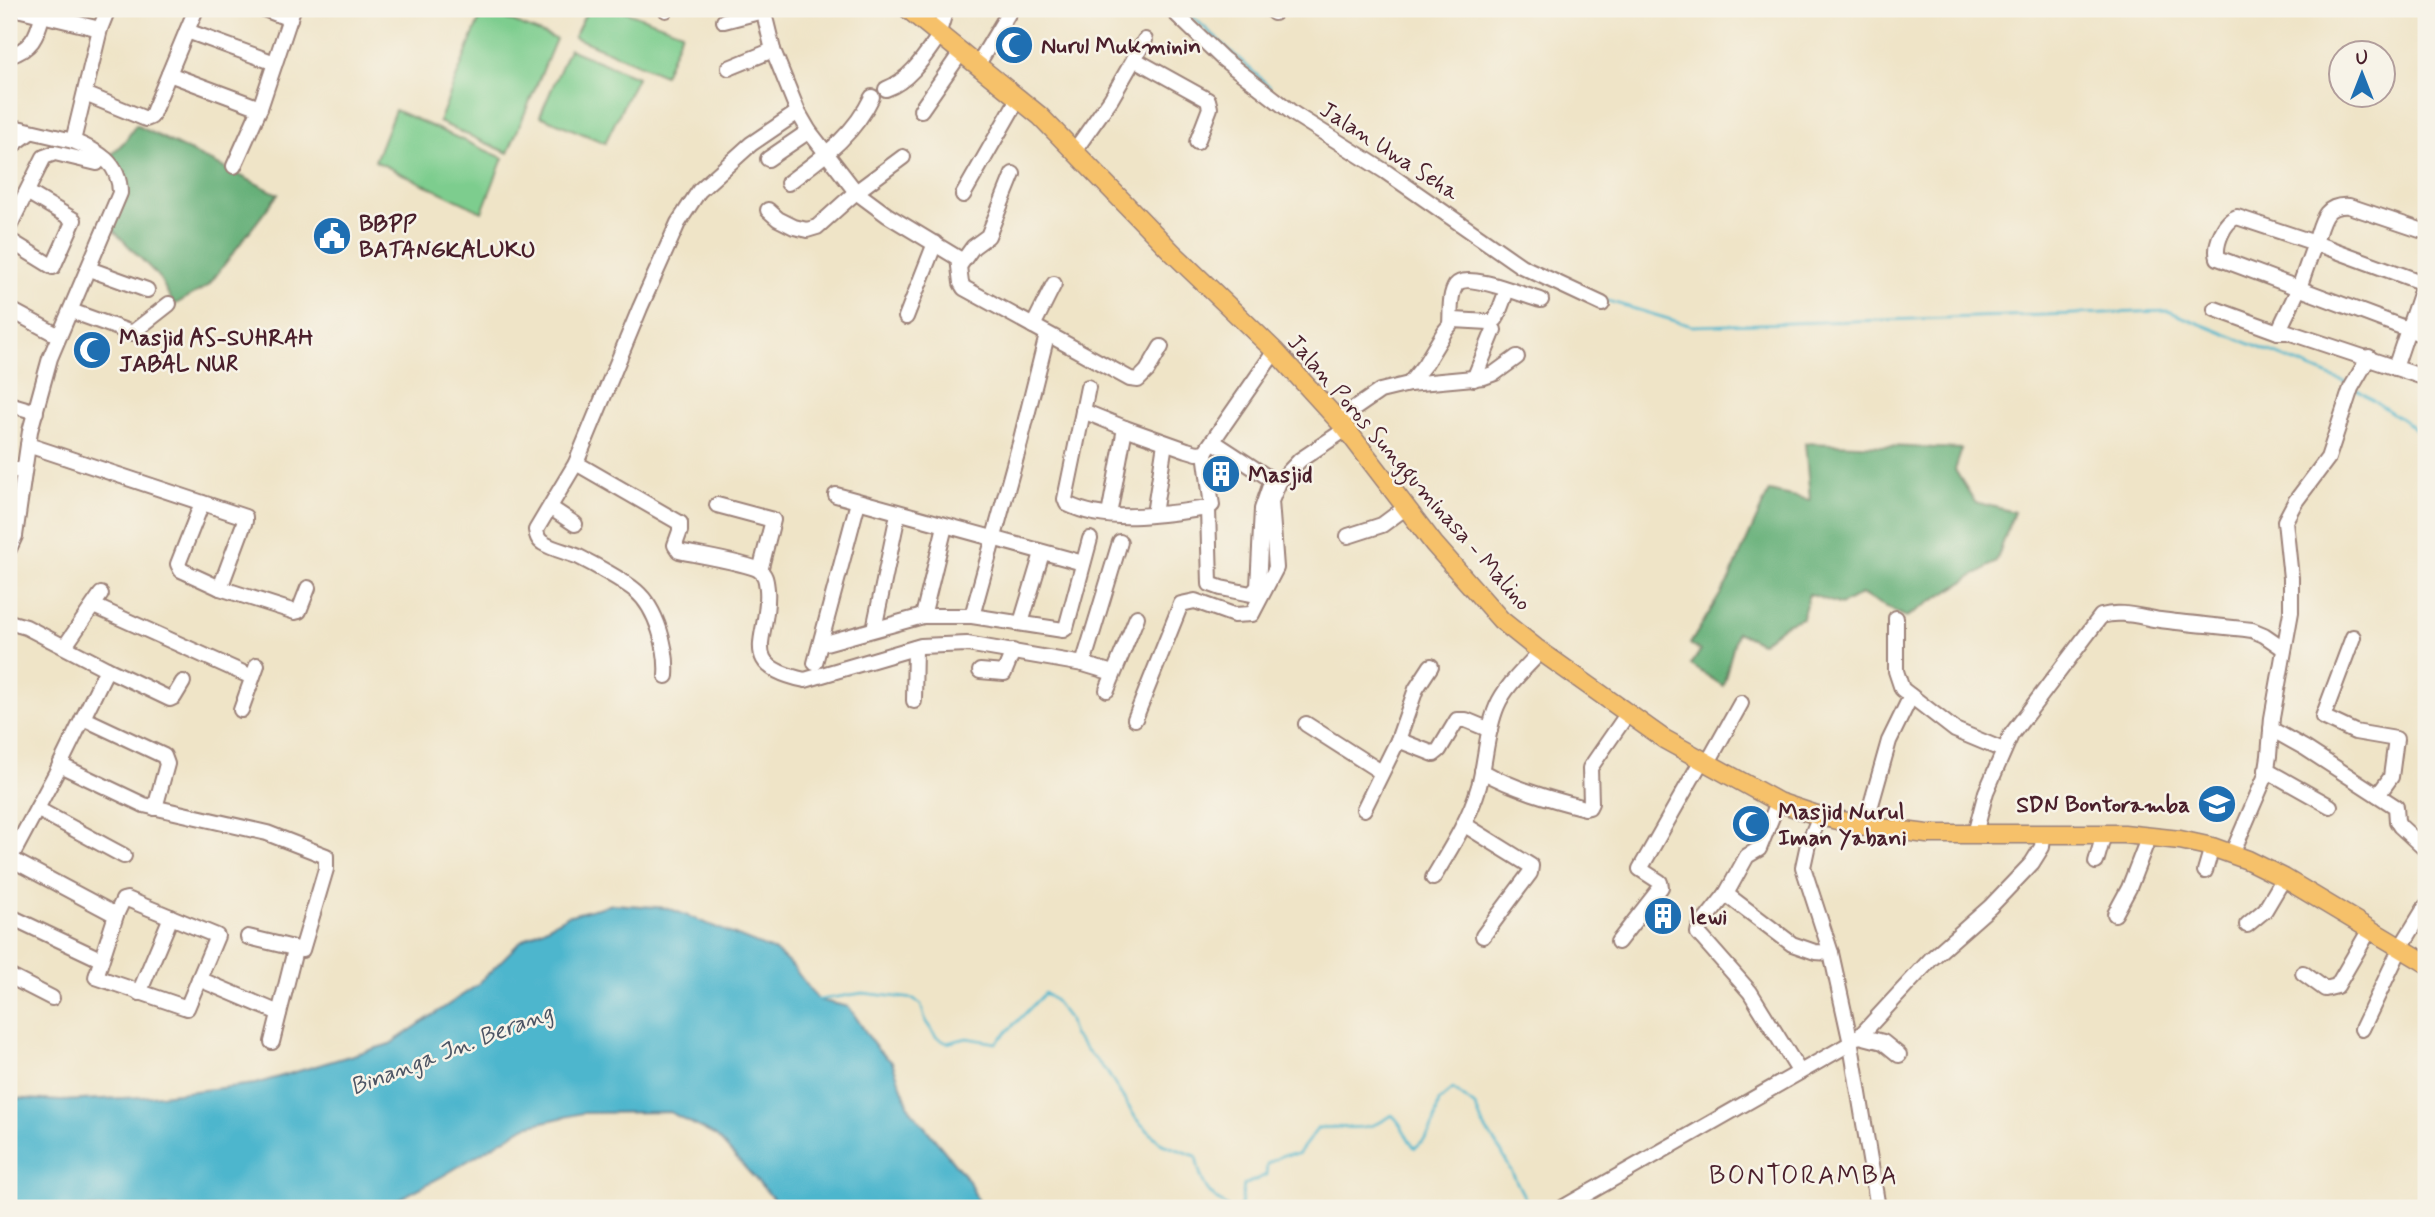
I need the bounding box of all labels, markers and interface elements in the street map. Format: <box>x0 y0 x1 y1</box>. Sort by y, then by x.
mosque icon: Nurul Mukminin <box>993 24 1035 66</box>
place label: Nurul Mukminin <box>1041 32 1201 62</box>
north arrow <box>2326 38 2396 108</box>
text: U <box>2356 46 2368 71</box>
street label: Jalan Uwa Seha <box>1313 95 1465 208</box>
place label: BBPP BATANGKALUKU <box>359 210 536 266</box>
public building icon: BBPP BATANGKALUKU <box>311 215 353 257</box>
place label: Masjid AS-SUHRAH JABAL NUR <box>119 324 313 380</box>
street label: Jalan Poros Sungguminasa - Malino <box>1278 328 1537 619</box>
mosque icon: Masjid AS-SUHRAH JABAL NUR <box>71 329 113 371</box>
building icon: Masjid <box>1200 453 1242 495</box>
place label: Masjid <box>1248 461 1313 491</box>
school or university icon: SDN Bontoramba <box>2196 783 2238 825</box>
place label: SDN Bontoramba <box>2016 791 2190 821</box>
place label: Masjid Nurul Iman Yabani <box>1778 798 1907 854</box>
mosque icon: Masjid Nurul Iman Yabani <box>1730 803 1772 845</box>
building icon: lewi <box>1642 895 1684 937</box>
place label: lewi <box>1690 903 1727 933</box>
water label: Binanga Jn. Berang <box>346 997 558 1103</box>
district label: BONTORAMBA <box>1709 1160 1899 1194</box>

